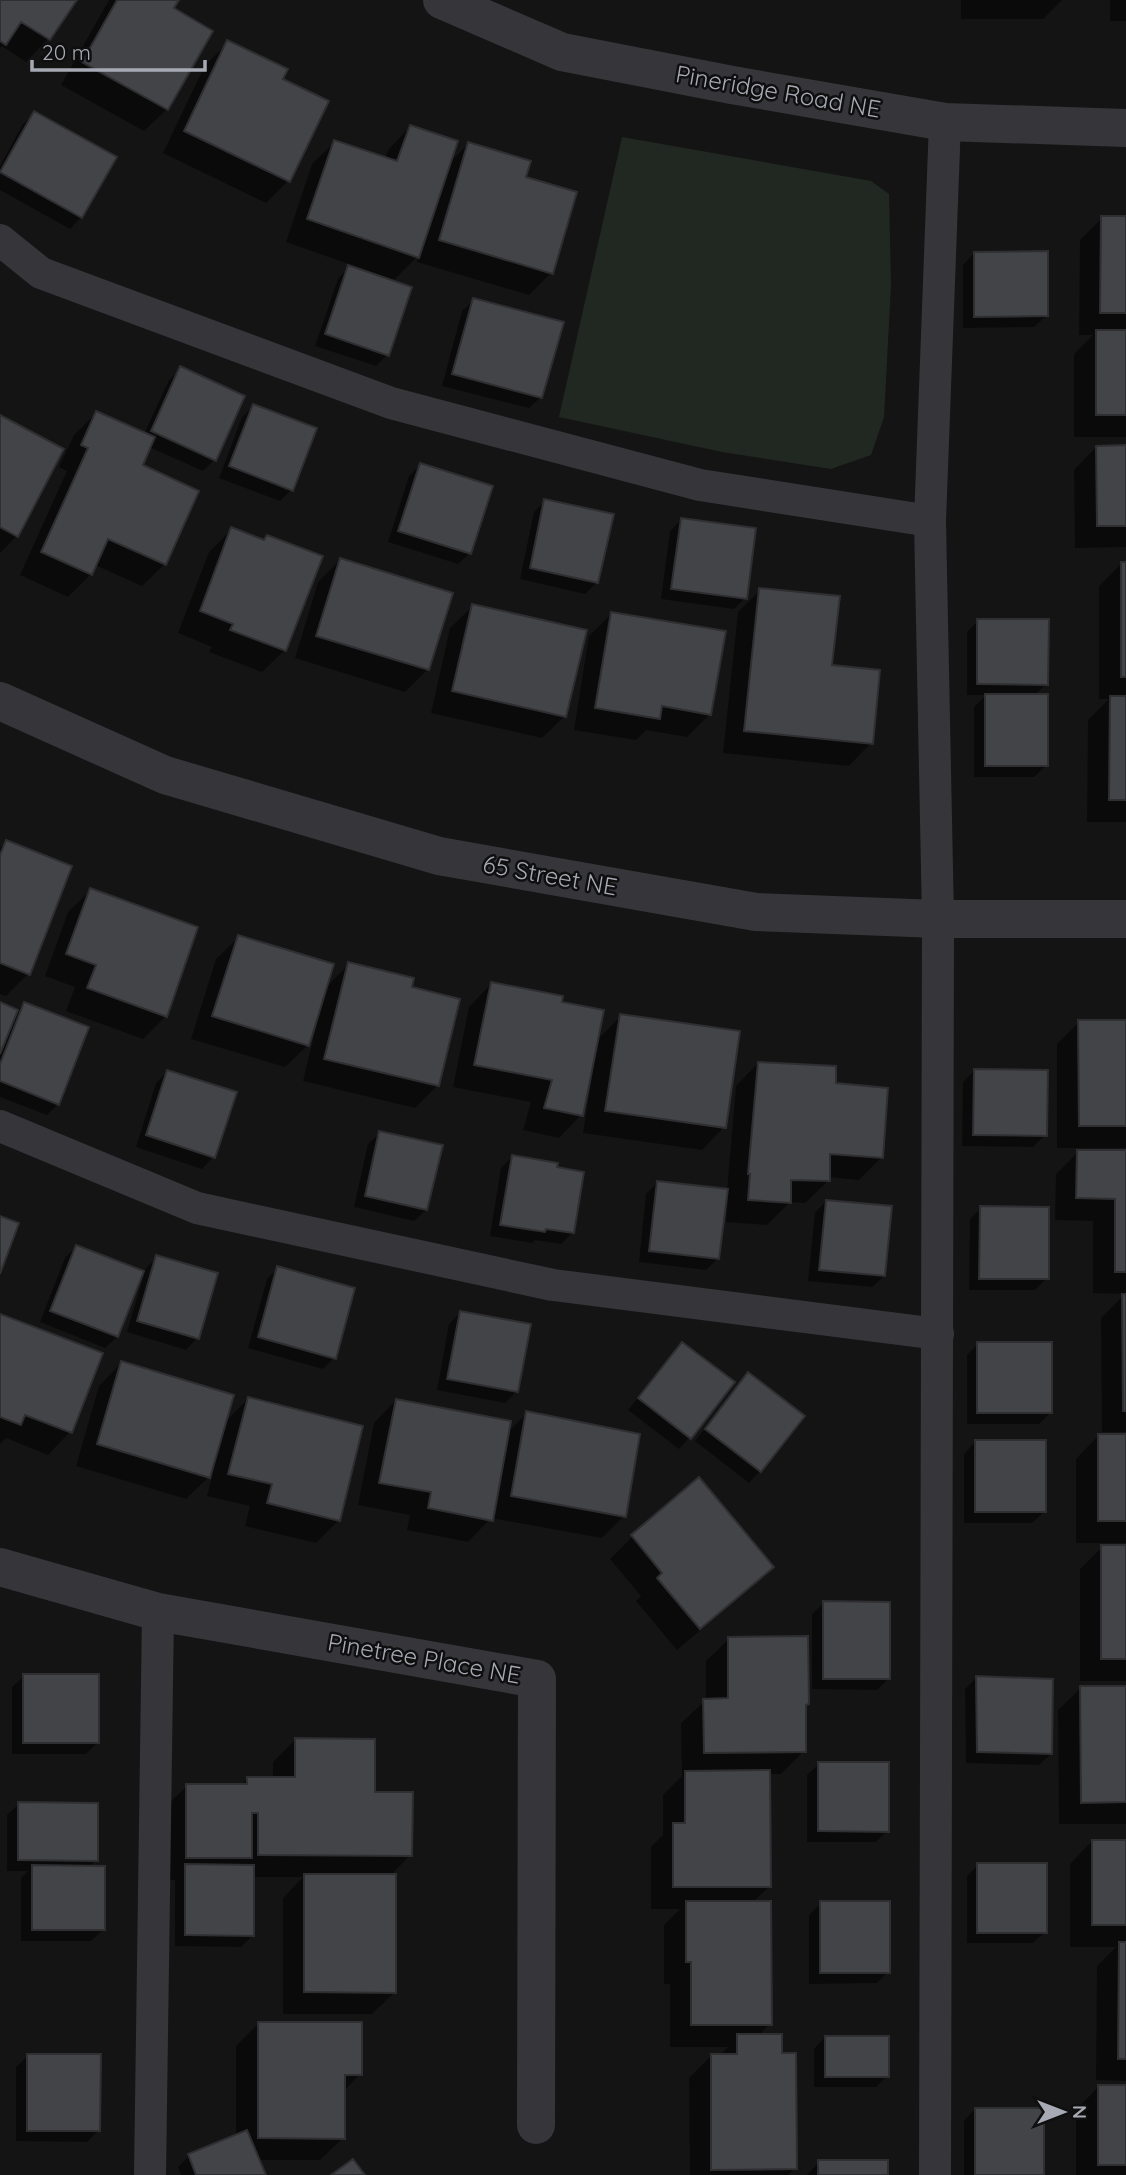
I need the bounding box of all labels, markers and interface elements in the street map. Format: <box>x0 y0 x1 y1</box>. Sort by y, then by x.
scale bar <box>32 28 205 72</box>
text: 20 m <box>42 39 91 65</box>
street label: Pineridge Road NE <box>673 58 883 124</box>
street label: 65 Street NE <box>481 848 620 902</box>
street label: Pinetree Place NE <box>325 1626 523 1690</box>
north arrow <box>1028 2077 1098 2147</box>
text: N <box>1068 2105 1092 2119</box>

